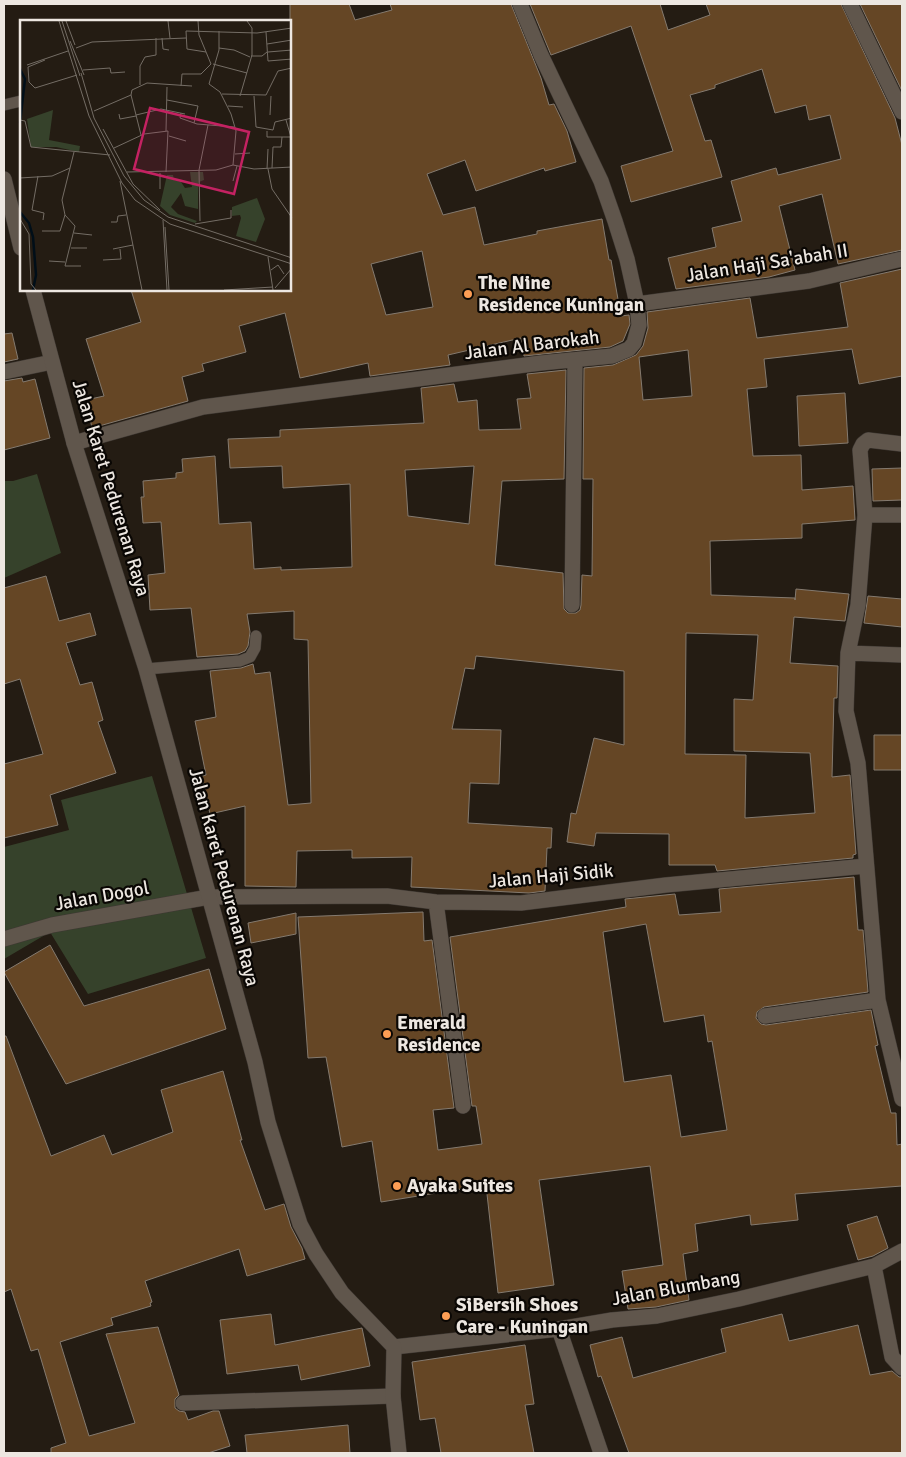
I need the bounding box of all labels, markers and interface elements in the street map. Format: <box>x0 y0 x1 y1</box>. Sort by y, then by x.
inset map <box>20 20 291 291</box>
street label: Jalan Haji Sa'abah II <box>684 238 850 288</box>
place label: The Nine Residence Kuningan <box>478 271 644 317</box>
marker: The Nine Residence Kuningan <box>462 288 474 300</box>
street label: Jalan Al Barokah <box>463 325 601 365</box>
street label: Jalan Karet Pedurenan Raya <box>67 377 155 599</box>
street label: Jalan Karet Pedurenan Raya <box>183 765 265 989</box>
street label: Jalan Haji Sidik <box>488 859 615 893</box>
street label: Jalan Dogol <box>53 876 151 916</box>
place label: Emerald Residence <box>397 1011 480 1057</box>
marker: Emerald Residence <box>381 1028 393 1040</box>
place label: Ayaka Suites <box>407 1174 513 1198</box>
marker: Ayaka Suites <box>391 1180 403 1192</box>
street label: Jalan Blumbang <box>610 1265 742 1311</box>
place label: SiBersih Shoes Care - Kuningan <box>456 1293 588 1339</box>
marker: SiBersih Shoes Care - Kuningan <box>440 1310 452 1322</box>

